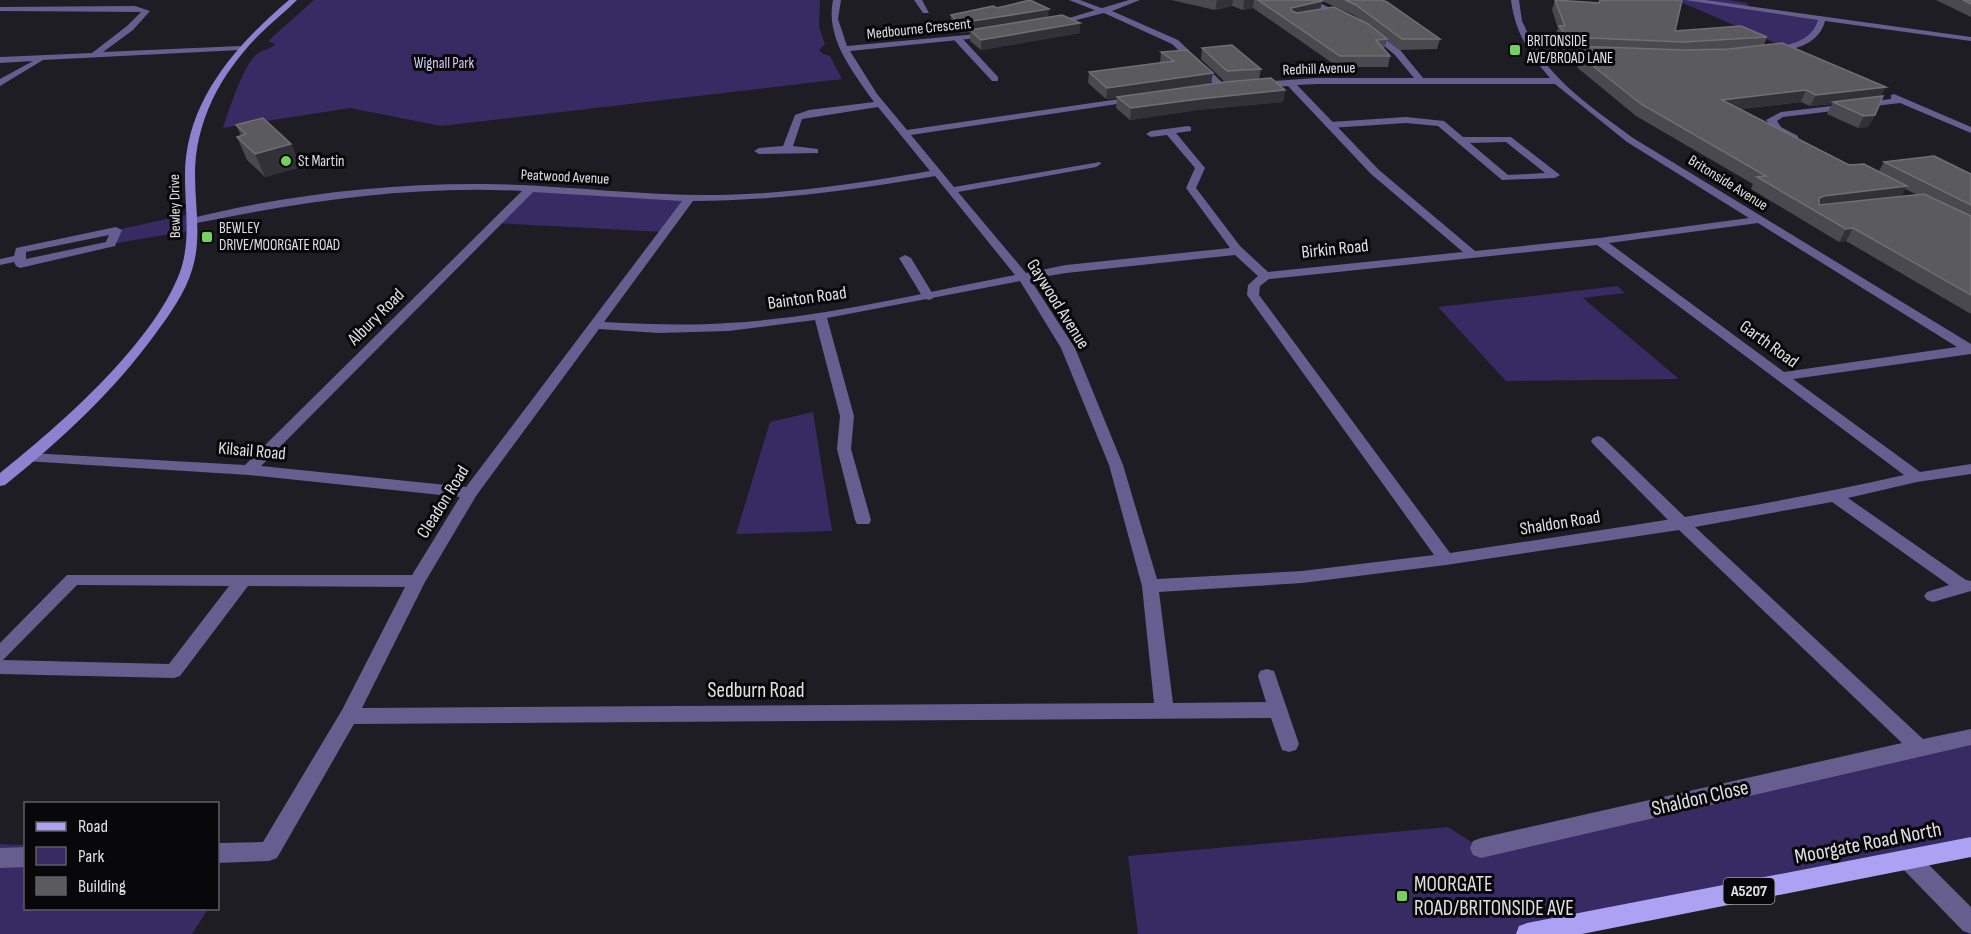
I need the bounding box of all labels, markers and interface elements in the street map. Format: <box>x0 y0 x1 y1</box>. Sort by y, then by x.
street label: Medbourne Crescent <box>866 14 973 44</box>
place label: BRITONSIDE AVE/BROAD LANE <box>1526 32 1613 68</box>
marker: BRITONSIDE AVE/BROAD LANE <box>1508 43 1522 57</box>
park label: Wignall Park <box>414 54 475 73</box>
street label: Redhill Avenue <box>1282 58 1356 80</box>
street label: Britonside Avenue <box>1685 151 1771 215</box>
place label: St Martin <box>298 152 344 171</box>
marker: St Martin <box>279 154 293 168</box>
street label: Peatwood Avenue <box>520 165 610 189</box>
street label: Bewley Drive <box>165 174 185 238</box>
place label: BEWLEY DRIVE/MOORGATE ROAD <box>219 219 340 255</box>
marker: BEWLEY DRIVE/MOORGATE ROAD <box>200 230 214 244</box>
street label: Birkin Road <box>1300 235 1370 263</box>
street label: Gaywood Avenue <box>1022 255 1094 353</box>
street label: Bainton Road <box>766 282 848 314</box>
street label: Albury Road <box>343 284 409 350</box>
street label: Garth Road <box>1736 316 1802 372</box>
street label: Kilsail Road <box>217 438 287 464</box>
street label: Cleadon Road <box>412 462 474 542</box>
street label: Shaldon Road <box>1518 506 1602 540</box>
street label: Sedburn Road <box>707 678 805 703</box>
street label: Shaldon Close <box>1649 775 1751 821</box>
legend <box>24 802 219 910</box>
text: Road <box>78 816 108 837</box>
street label: Moorgate Road North <box>1792 817 1944 869</box>
text: Park <box>78 846 104 867</box>
place label: MOORGATE ROAD/BRITONSIDE AVE <box>1414 872 1574 921</box>
text: Building <box>78 876 126 897</box>
road number: A5207 <box>1724 878 1774 904</box>
marker: MOORGATE ROAD/BRITONSIDE AVE <box>1395 889 1409 903</box>

